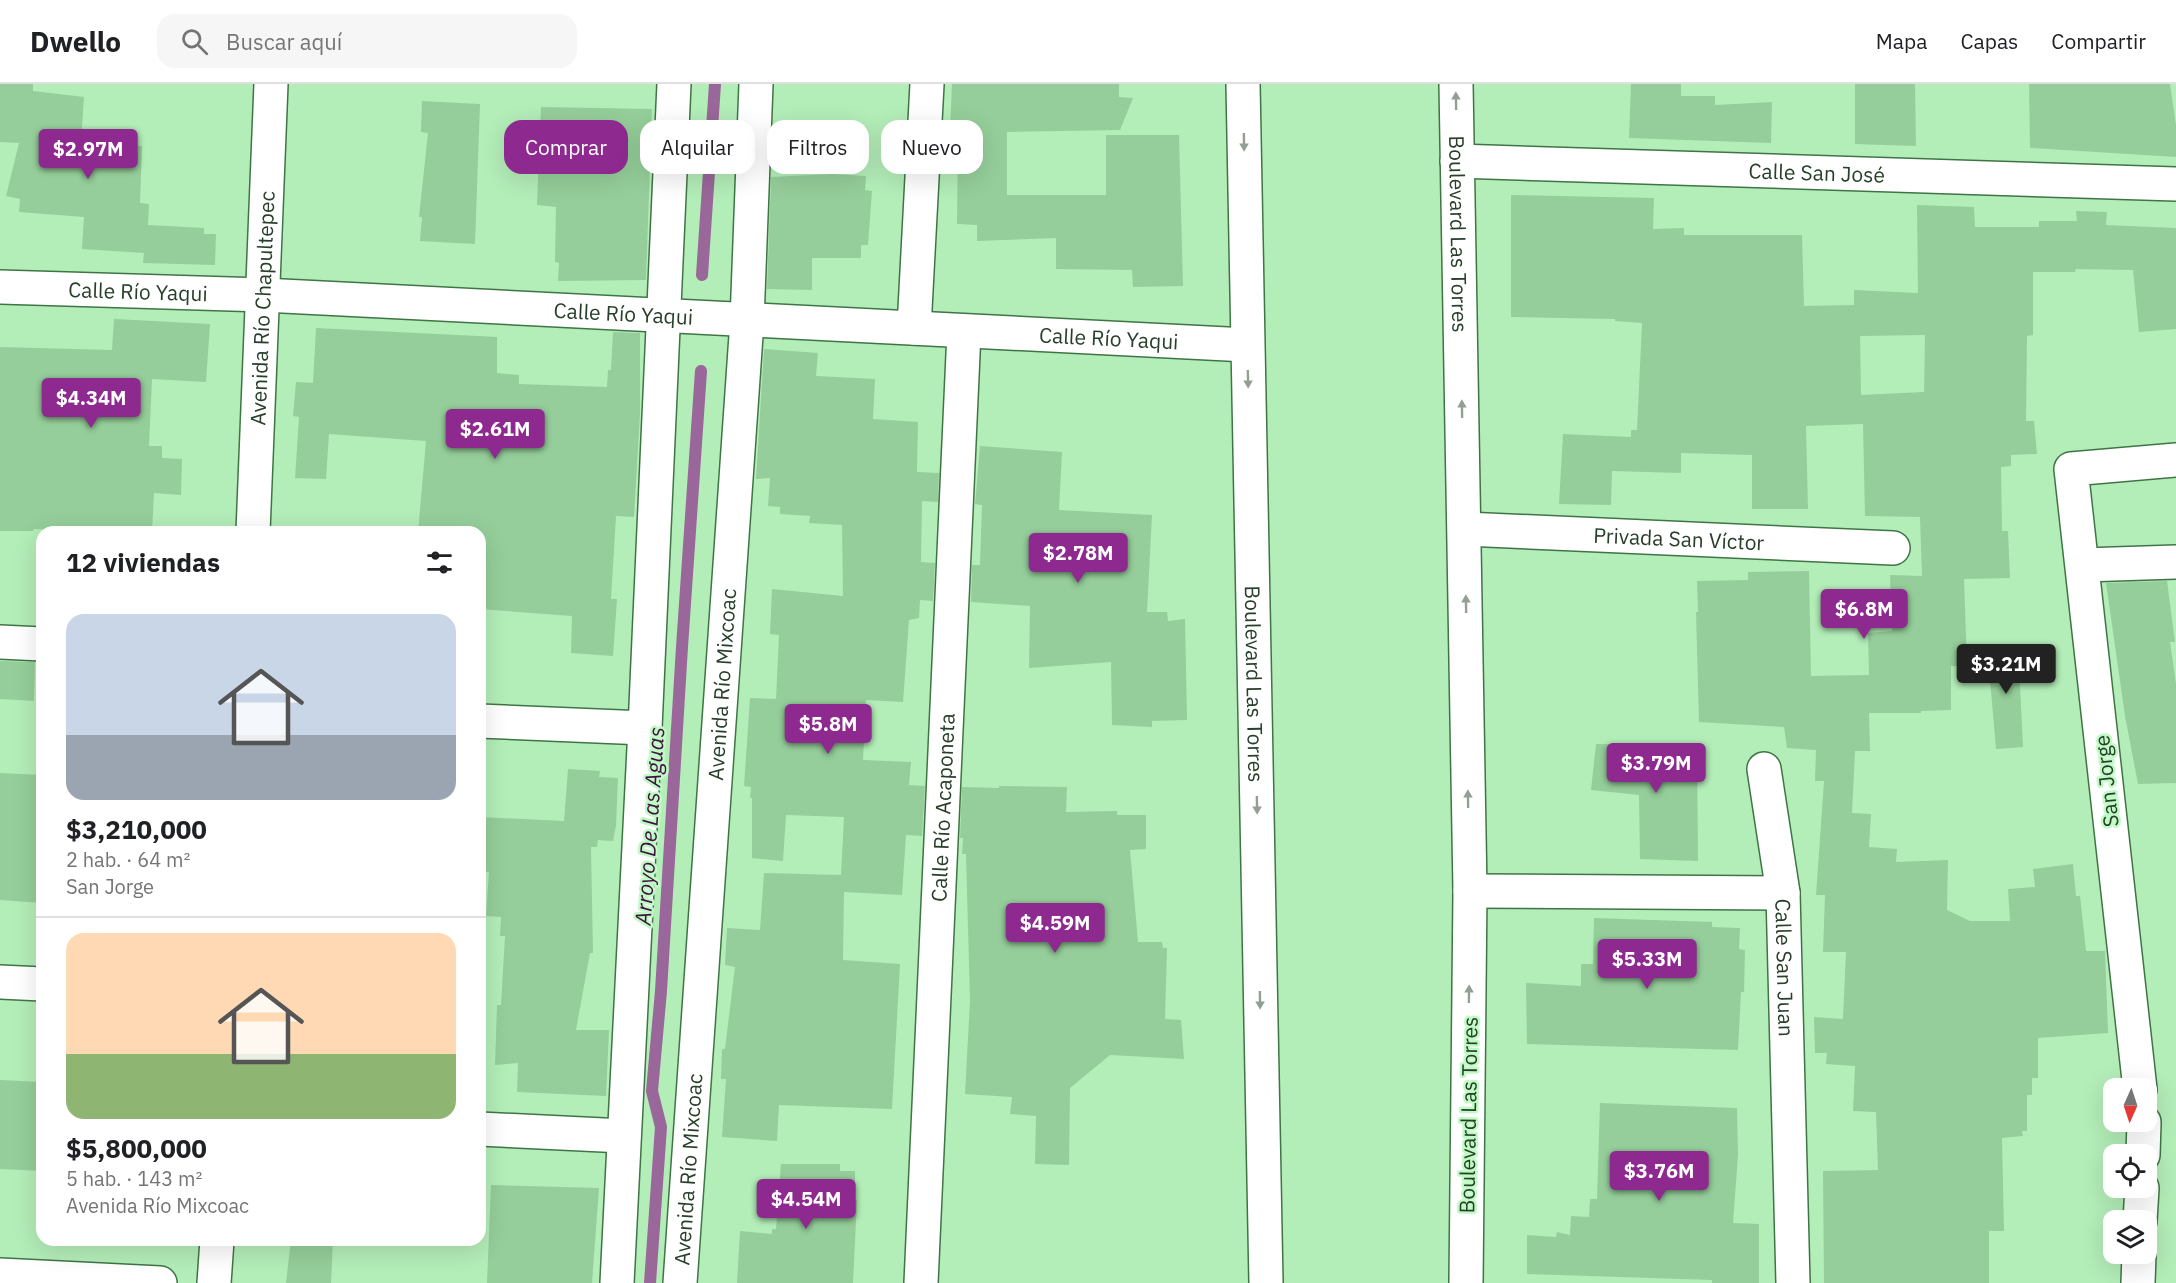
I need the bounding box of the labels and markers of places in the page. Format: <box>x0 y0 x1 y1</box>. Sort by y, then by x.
pin: $2.97M <box>39 129 137 180</box>
pin: $4.34M <box>42 378 140 429</box>
pin: $2.61M <box>446 409 544 460</box>
pin: $2.78M <box>1029 533 1127 584</box>
pin: $6.8M <box>1822 589 1906 640</box>
pin: $3.21M <box>1957 644 2055 695</box>
pin: $5.8M <box>786 704 870 755</box>
pin: $3.79M <box>1607 743 1705 794</box>
pin: $4.59M <box>1006 903 1104 954</box>
pin: $5.33M <box>1598 939 1696 990</box>
pin: $3.76M <box>1610 1151 1708 1202</box>
pin: $4.54M <box>757 1179 855 1230</box>

